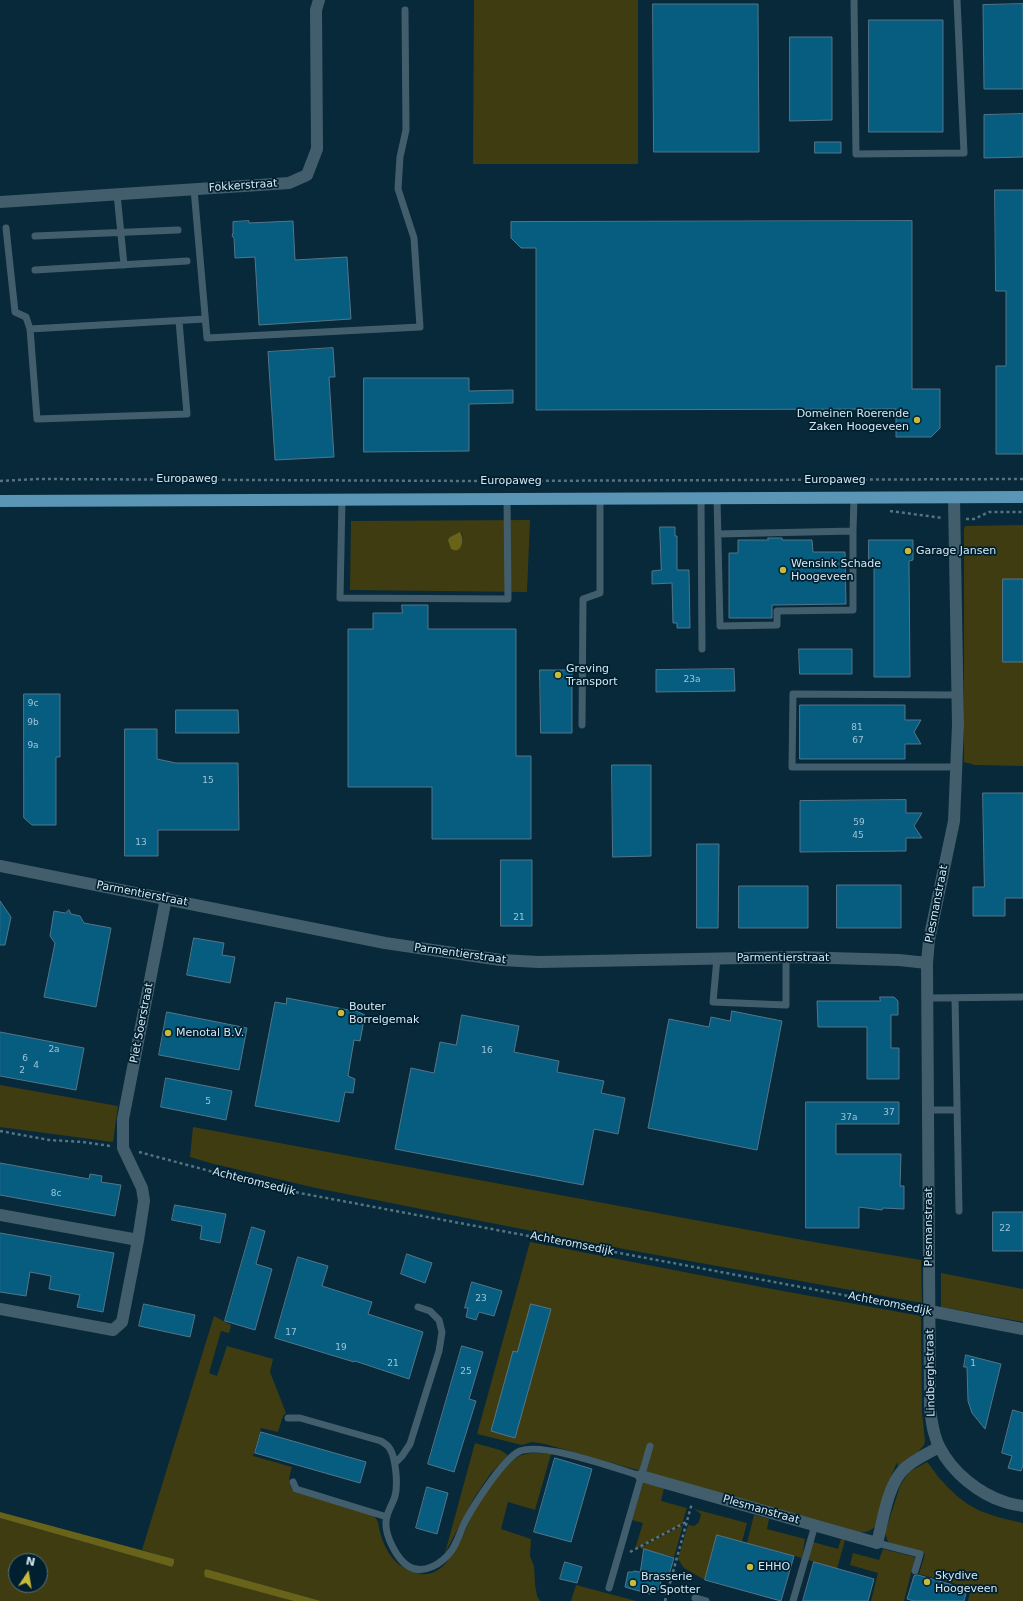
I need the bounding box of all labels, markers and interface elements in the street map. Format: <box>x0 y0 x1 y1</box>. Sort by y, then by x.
street label: Fokkerstraat <box>208 177 278 195</box>
place label: Domeinen Roerende Zaken Hoogeveen <box>797 407 909 433</box>
marker: Domeinen Roerende Zaken Hoogeveen <box>912 415 922 425</box>
street label: Europaweg <box>156 472 218 486</box>
street label: Europaweg <box>804 473 866 487</box>
street label: Europaweg <box>480 474 542 488</box>
place label: Garage Jansen <box>916 544 996 558</box>
marker: Garage Jansen <box>903 546 913 556</box>
place label: Wensink Schade Hoogeveen <box>791 557 881 583</box>
marker: Wensink Schade Hoogeveen <box>778 565 788 575</box>
place label: Greving Transport <box>566 662 618 688</box>
marker: Greving Transport <box>553 670 563 680</box>
house number: 23a <box>684 675 700 685</box>
house number: 9c <box>28 699 38 709</box>
house number: 9b <box>27 718 39 728</box>
house number: 81 <box>851 723 863 733</box>
house number: 67 <box>852 736 864 746</box>
house number: 9a <box>27 741 39 751</box>
house number: 15 <box>202 776 214 786</box>
house number: 59 <box>853 818 865 828</box>
house number: 45 <box>852 831 864 841</box>
house number: 13 <box>135 838 147 848</box>
street label: Plesmanstraat <box>923 864 951 944</box>
street label: Parmentierstraat <box>95 879 189 909</box>
house number: 21 <box>513 913 525 923</box>
street label: Parmentierstraat <box>413 941 507 967</box>
street label: Parmentierstraat <box>737 951 829 965</box>
street label: Piet Soerstraat <box>128 982 156 1064</box>
place label: Bouter Borrelgemak <box>349 1000 419 1026</box>
marker: Bouter Borrelgemak <box>336 1008 346 1018</box>
place label: Menotal B.V. <box>176 1026 244 1040</box>
marker: Menotal B.V. <box>163 1028 173 1038</box>
house number: 2a <box>48 1045 60 1055</box>
house number: 16 <box>481 1046 493 1056</box>
house number: 6 <box>22 1054 28 1064</box>
house number: 4 <box>33 1061 39 1071</box>
house number: 2 <box>19 1066 25 1076</box>
house number: 5 <box>205 1097 211 1107</box>
house number: 37 <box>883 1108 895 1118</box>
house number: 37a <box>841 1113 857 1123</box>
street label: Achteromsedijk <box>211 1165 297 1199</box>
street label: Plesmanstraat <box>922 1188 936 1266</box>
house number: 8c <box>51 1189 61 1199</box>
house number: 22 <box>999 1224 1011 1234</box>
street label: Achteromsedijk <box>529 1229 615 1259</box>
street label: Achteromsedijk <box>847 1289 933 1319</box>
house number: 23 <box>475 1294 487 1304</box>
house number: 17 <box>285 1328 297 1338</box>
street label: Lindberghstraat <box>924 1329 938 1417</box>
house number: 19 <box>335 1343 347 1353</box>
house number: 21 <box>387 1359 399 1369</box>
house number: 1 <box>970 1359 976 1369</box>
house number: 25 <box>460 1367 472 1377</box>
street label: Plesmanstraat <box>721 1493 801 1527</box>
north arrow <box>8 1553 48 1593</box>
text: N <box>25 1554 36 1569</box>
place label: EHHO <box>758 1560 790 1574</box>
marker: EHHO <box>745 1562 755 1572</box>
place label: Skydive Hoogeveen <box>935 1569 997 1595</box>
place label: Brasserie De Spotter <box>641 1570 700 1596</box>
marker: Skydive Hoogeveen <box>922 1577 932 1587</box>
marker: Brasserie De Spotter <box>628 1578 638 1588</box>

